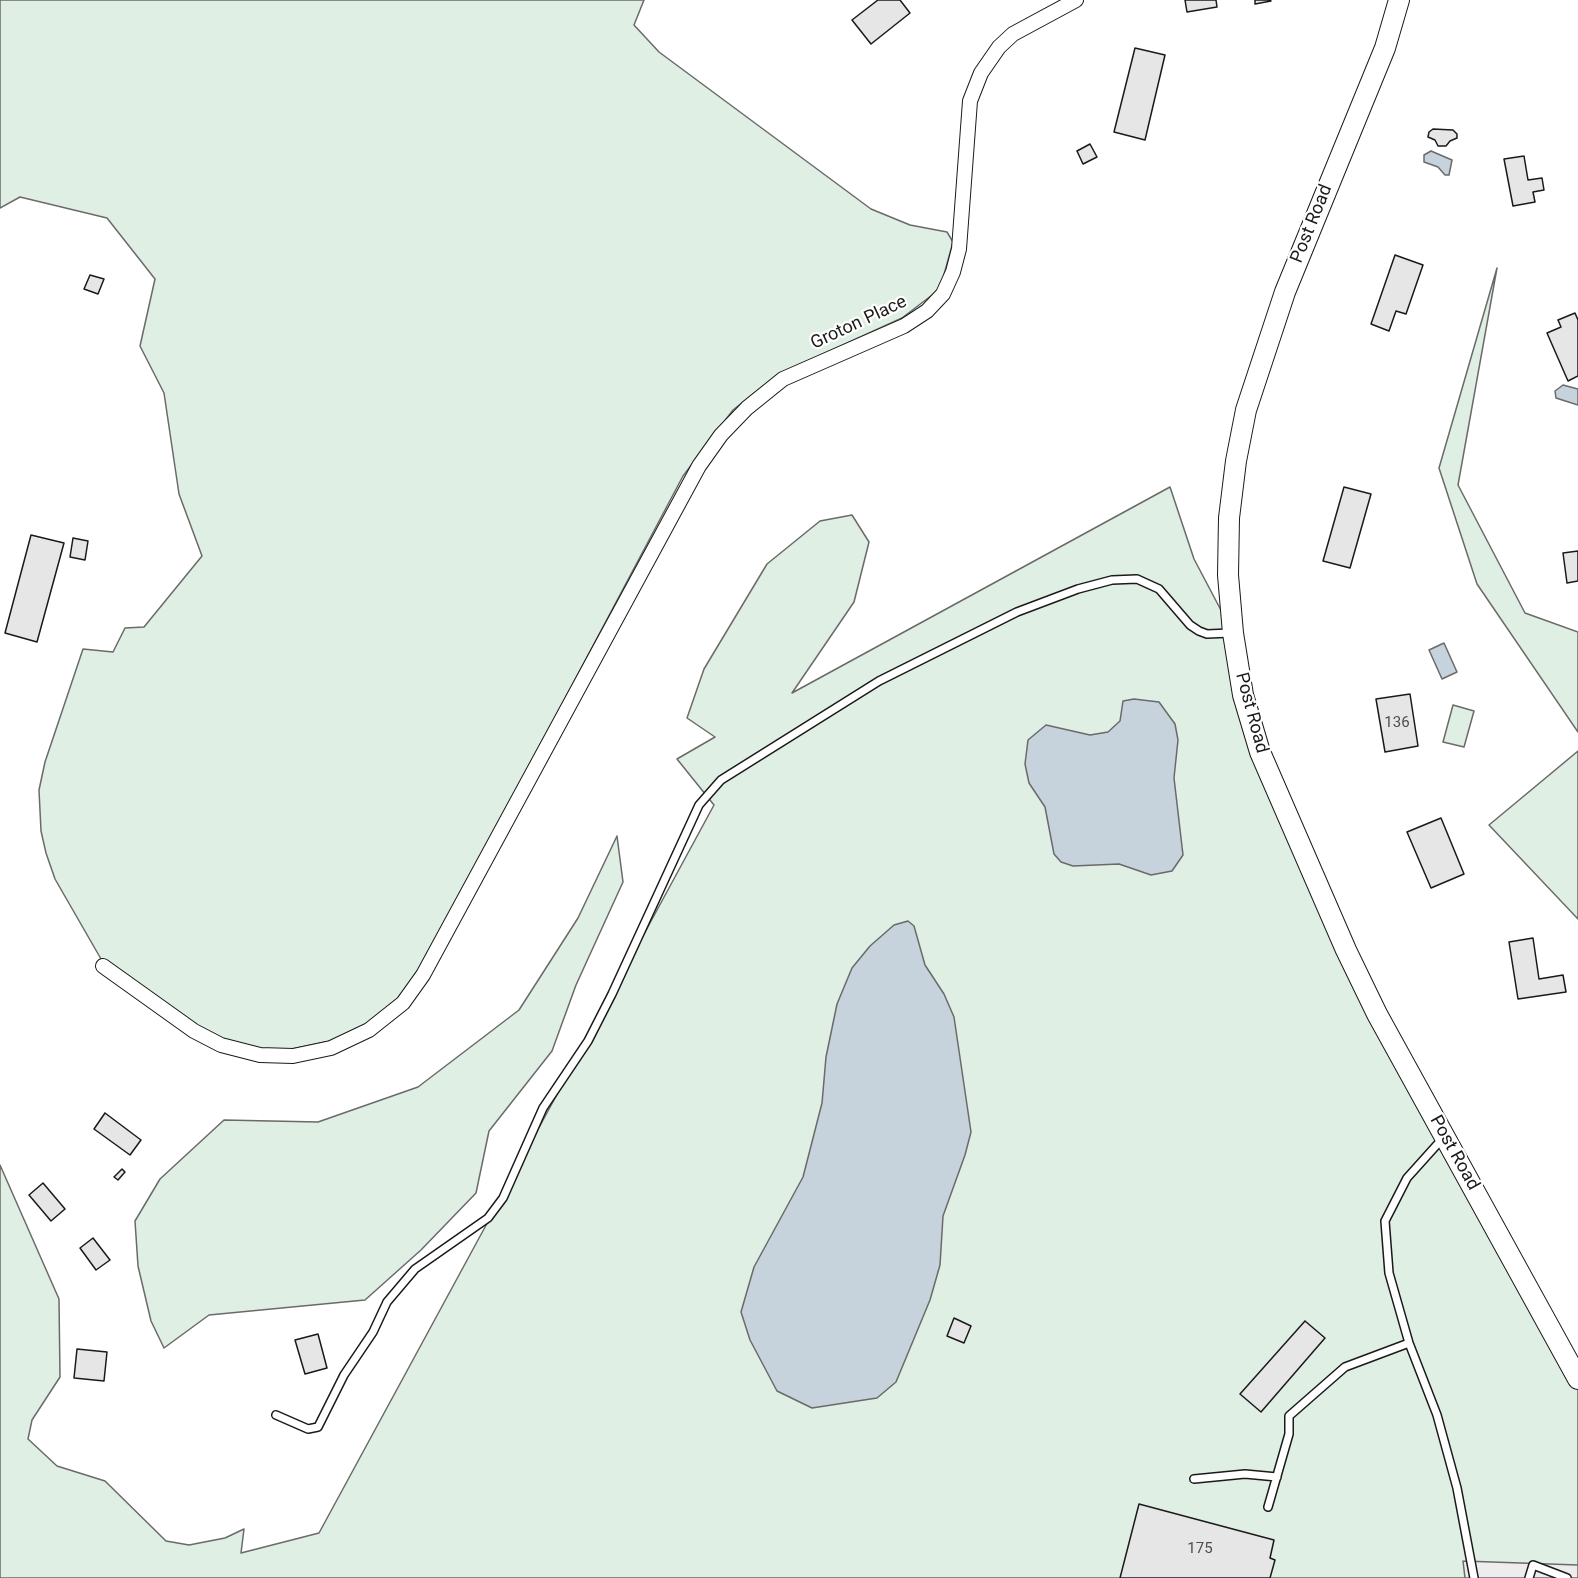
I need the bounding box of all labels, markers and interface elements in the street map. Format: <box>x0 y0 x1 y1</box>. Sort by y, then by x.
street label: Post Road <box>1287 182 1337 266</box>
street label: Groton Place <box>808 291 910 355</box>
street label: Post Road <box>1230 670 1272 756</box>
house number: 136 <box>1384 714 1410 732</box>
street label: Post Road <box>1425 1112 1483 1194</box>
house number: 175 <box>1187 1540 1213 1558</box>

